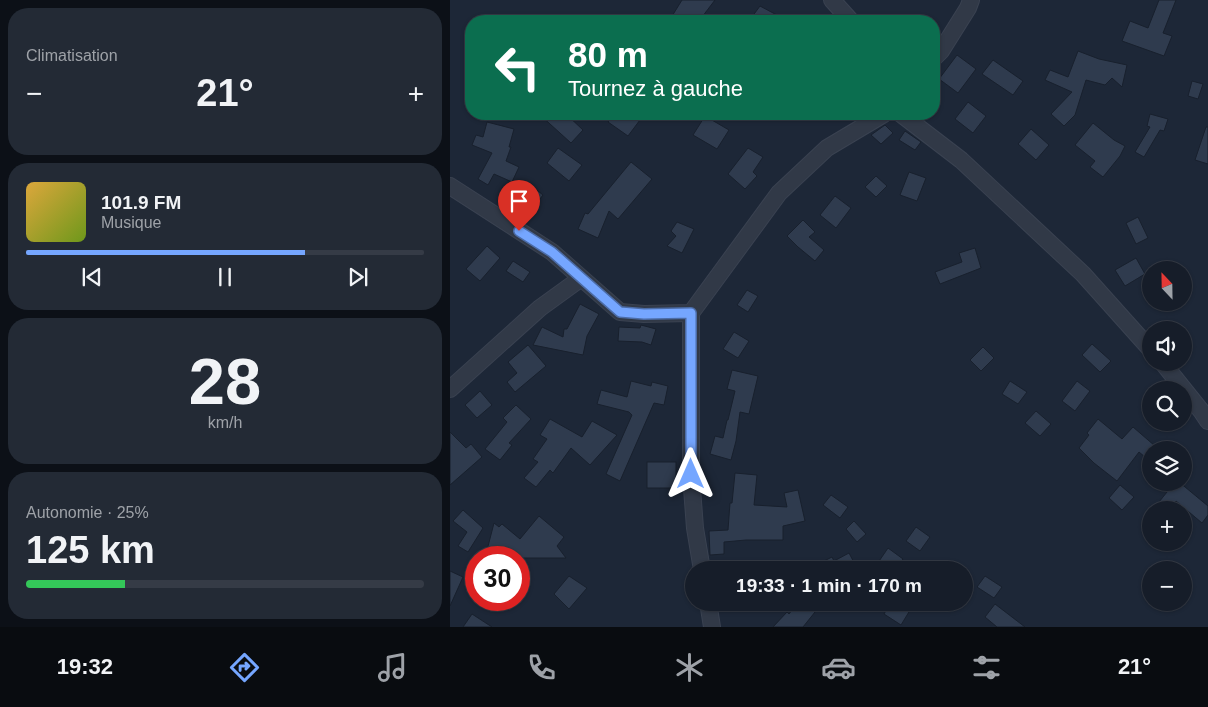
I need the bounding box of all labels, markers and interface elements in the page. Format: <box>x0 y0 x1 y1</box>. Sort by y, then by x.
icon: left <box>485 35 550 100</box>
text: 80 m <box>568 35 648 74</box>
text: Climatisation <box>26 47 118 64</box>
text: 21° <box>196 72 254 114</box>
text: Tournez à gauche <box>568 76 743 101</box>
text: − <box>26 78 42 109</box>
text: + <box>408 78 424 109</box>
pin <box>498 180 540 231</box>
icon: arrive <box>505 187 533 215</box>
text: 101.9 FM <box>101 192 181 213</box>
text: Musique <box>101 214 161 231</box>
north arrow <box>1142 261 1192 311</box>
map controls <box>1142 261 1192 611</box>
icon: previous <box>78 263 106 291</box>
icon: pause <box>211 263 239 291</box>
icon: next <box>344 263 372 291</box>
button: sound <box>1142 321 1192 371</box>
text: 28 <box>189 345 261 418</box>
button: search <box>1142 381 1192 431</box>
text: km/h <box>208 414 242 431</box>
button: layers <box>1142 441 1192 491</box>
position arrow <box>664 447 716 499</box>
button: + <box>1142 501 1192 551</box>
text: Autonomie · 25% <box>26 504 149 521</box>
text: 125 km <box>26 529 155 571</box>
speed limit sign: 30 <box>465 546 530 611</box>
button: − <box>1142 561 1192 611</box>
text: 19:33 · 1 min · 170 m <box>736 575 922 596</box>
icon: directions <box>227 650 262 685</box>
icon: music <box>375 650 410 685</box>
icon: phone <box>524 650 559 685</box>
icon: climate <box>672 650 707 685</box>
icon: car <box>821 650 856 685</box>
icon: filters <box>969 650 1004 685</box>
text: 19:32 <box>57 654 113 679</box>
text: 21° <box>1118 654 1151 679</box>

